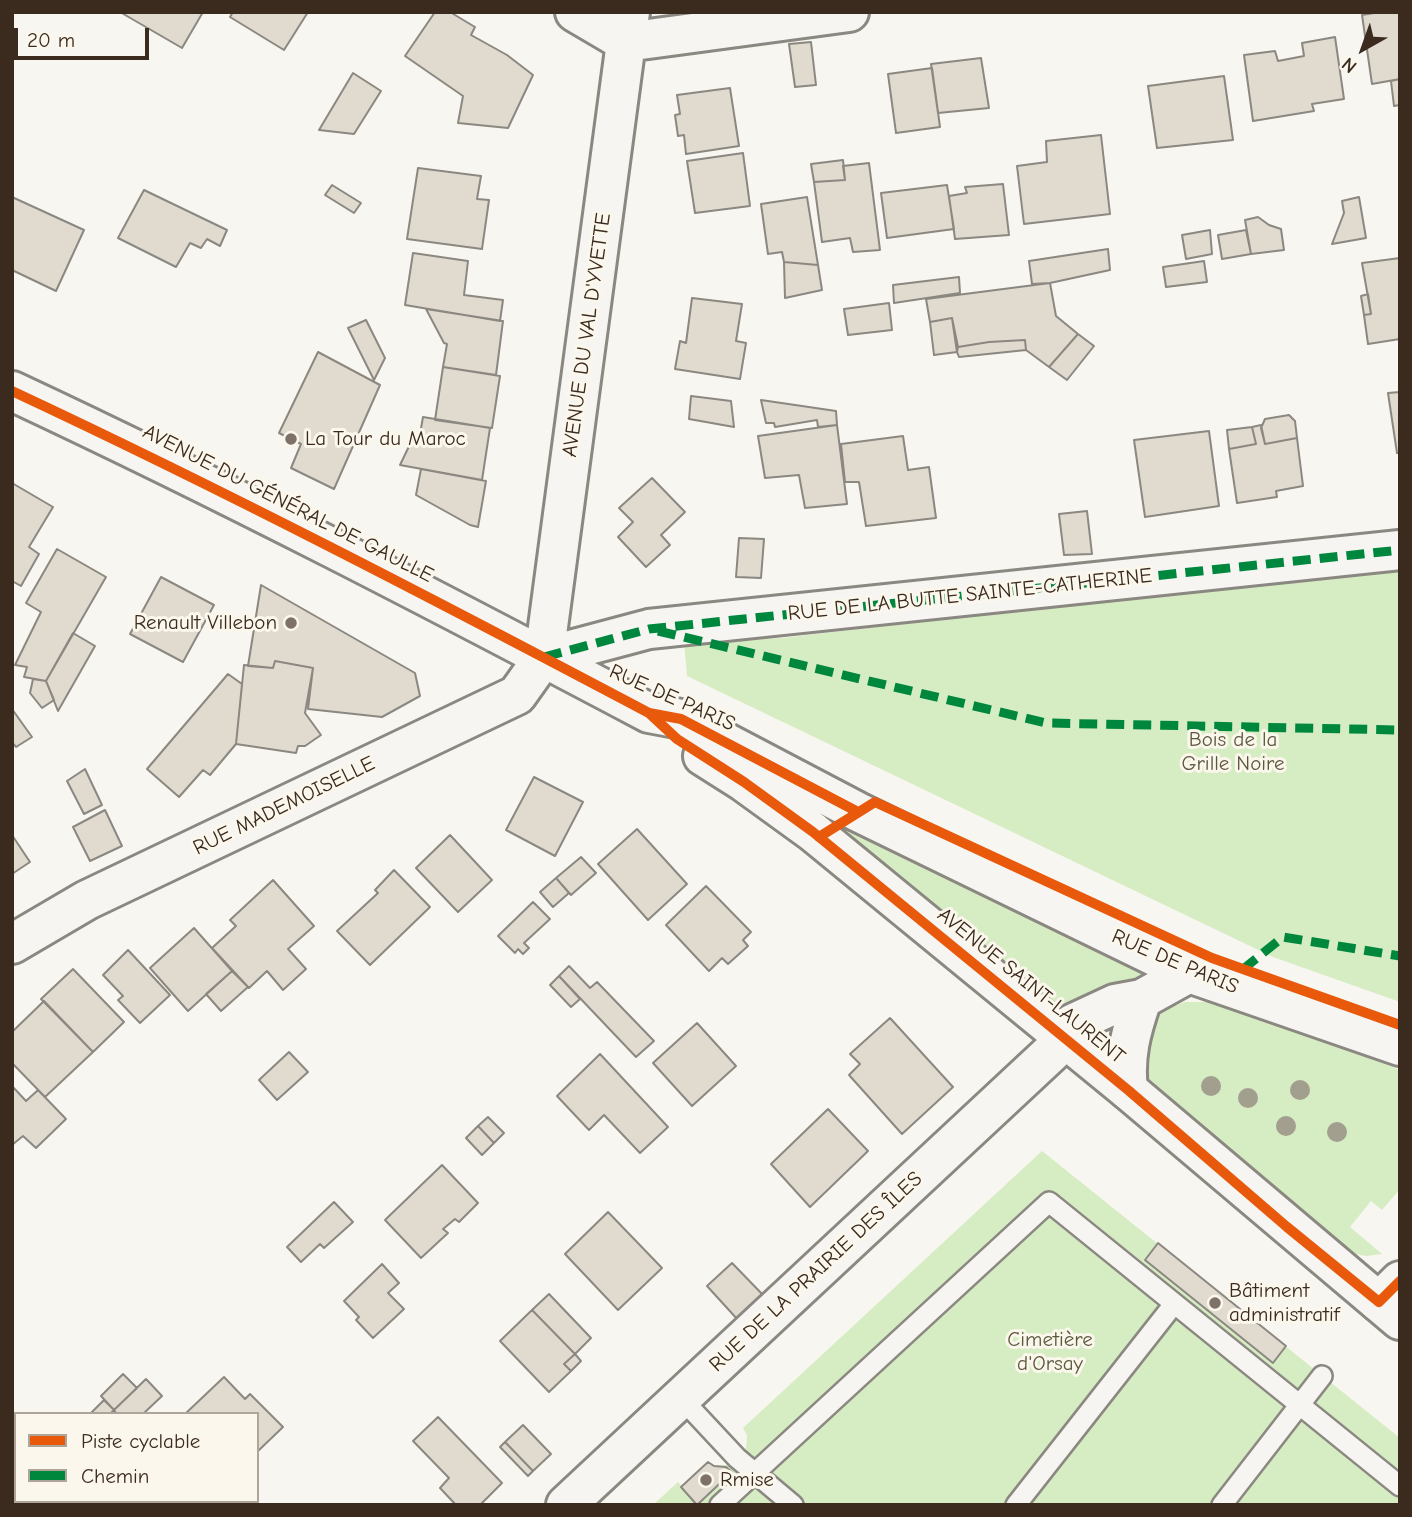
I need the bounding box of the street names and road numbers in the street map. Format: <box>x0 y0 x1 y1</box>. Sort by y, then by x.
street label: AVENUE DU VAL D'YVETTE <box>557 211 617 459</box>
street label: AVENUE DU GÉNÉRAL DE GAULLE <box>139 420 437 588</box>
street label: RUE DE LA BUTTE SAINTE-CATHERINE <box>787 563 1153 627</box>
street label: RUE DE PARIS <box>605 659 739 737</box>
street label: RUE MADEMOISELLE <box>189 751 379 861</box>
street label: AVENUE SAINT-LAURENT <box>932 903 1130 1069</box>
street label: RUE DE PARIS <box>1108 924 1242 1000</box>
street label: RUE DE LA PRAIRIE DES ÎLES <box>704 1167 928 1377</box>

